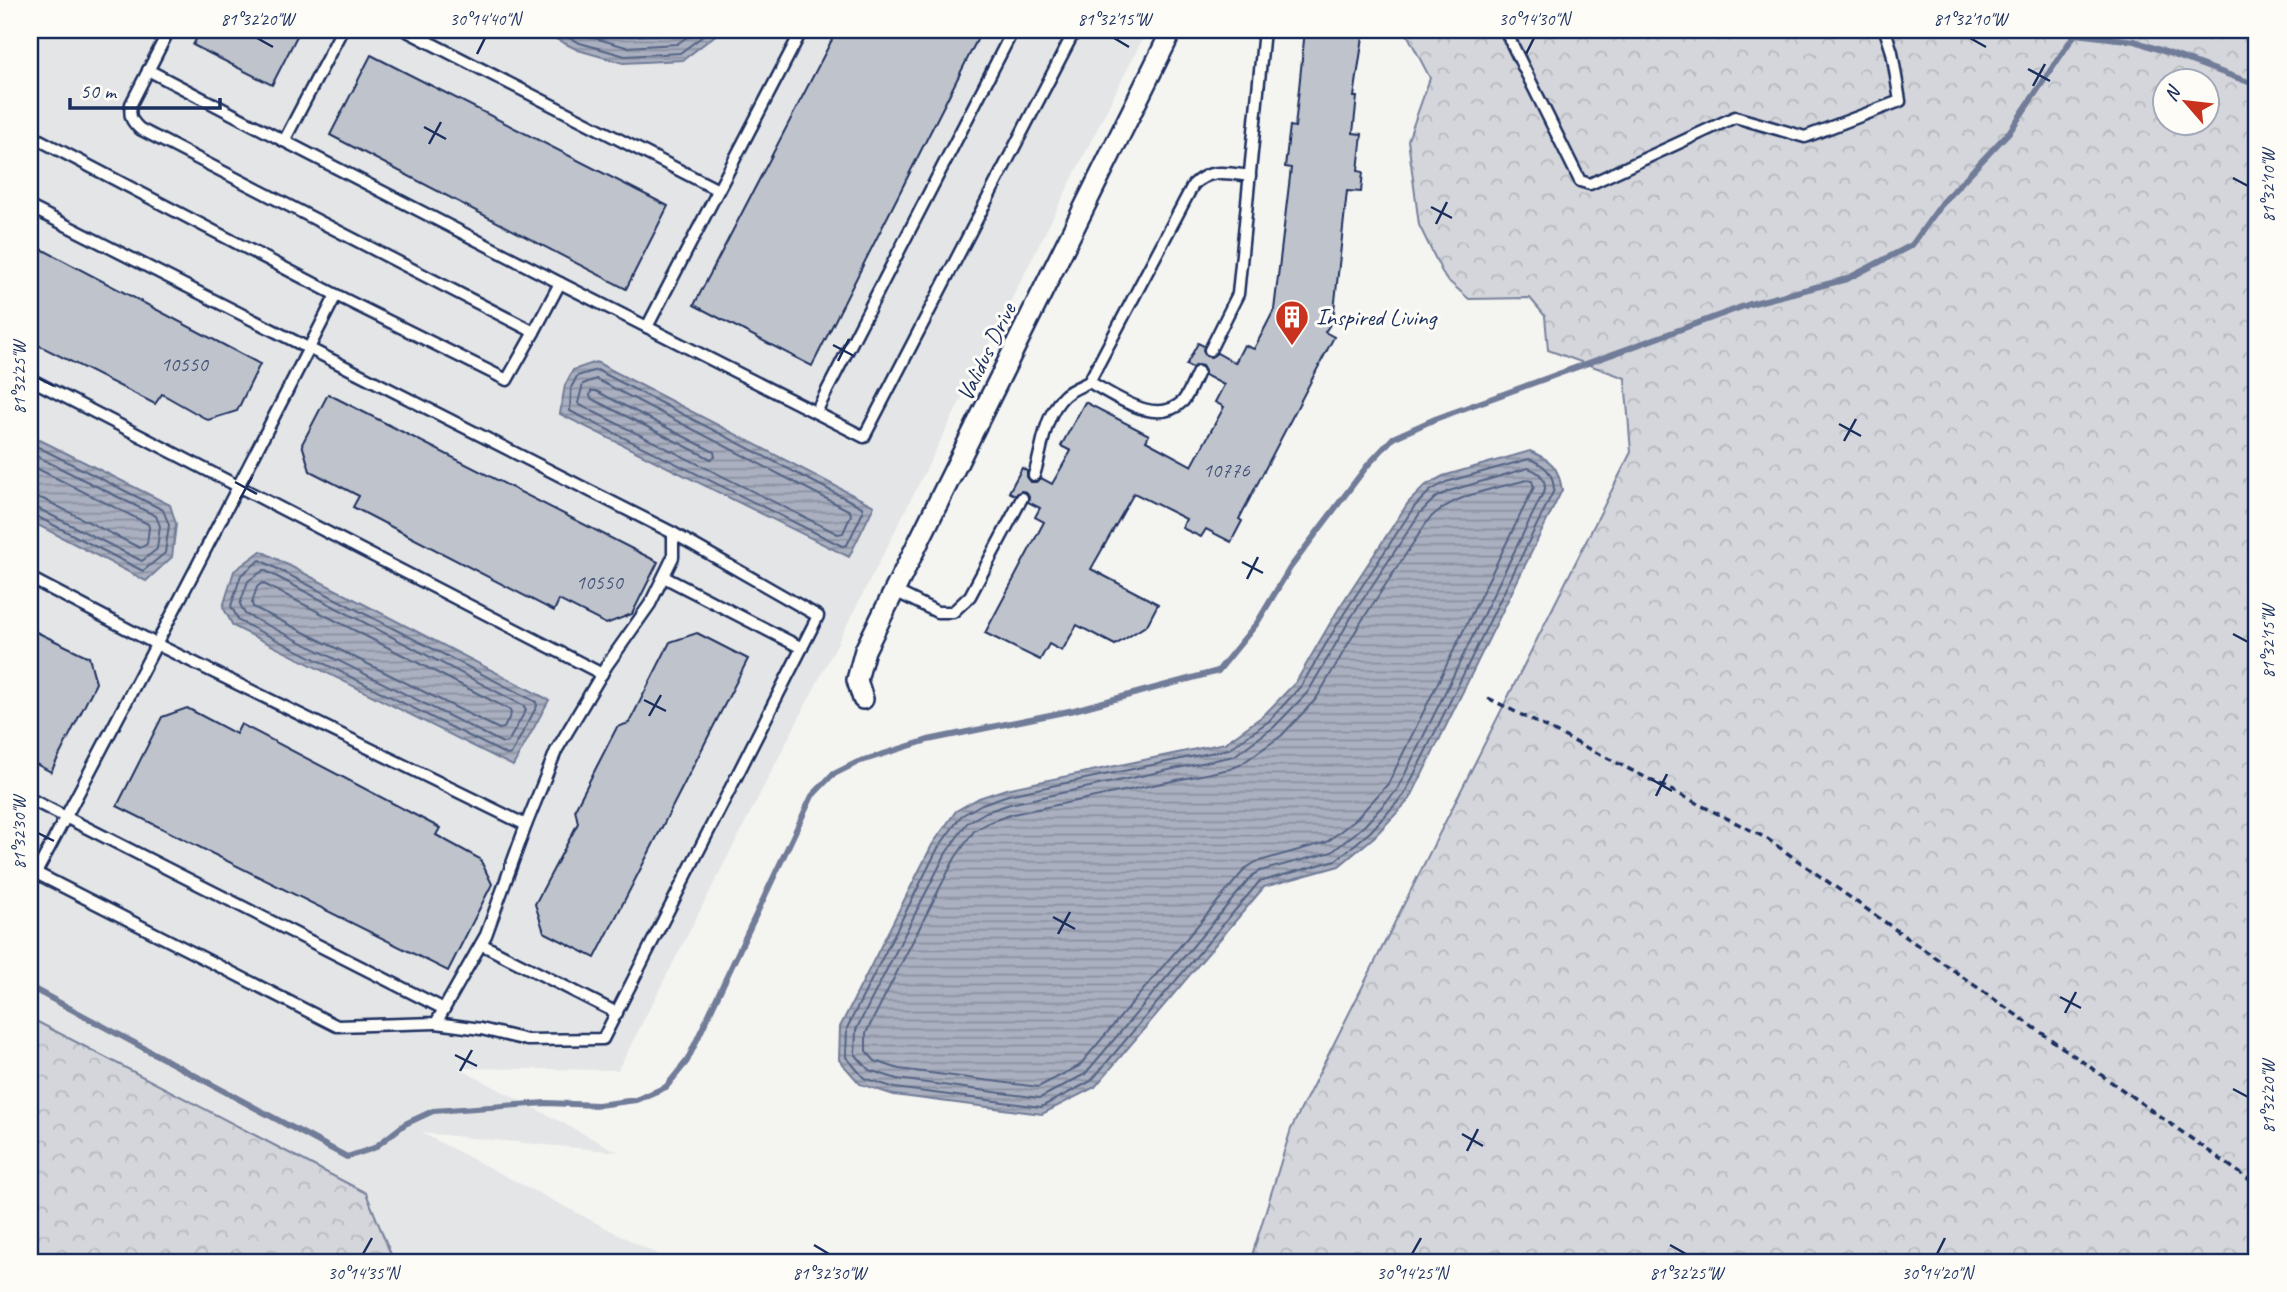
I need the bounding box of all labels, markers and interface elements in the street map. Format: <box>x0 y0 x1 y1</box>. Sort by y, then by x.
text: 81°32'20"W <box>220 8 297 30</box>
text: 30°14'40"N <box>450 8 524 30</box>
text: 81°32'15"W <box>1077 8 1154 30</box>
text: 30°14'30"N <box>1499 8 1573 30</box>
text: 81°32'10"W <box>1933 8 2010 30</box>
scale bar <box>70 66 220 110</box>
north arrow <box>2150 66 2220 136</box>
text: 50 m <box>80 78 118 104</box>
text: N <box>2159 81 2187 105</box>
text: 81°32'10"W <box>2257 146 2279 223</box>
street label: Validus Drive <box>950 296 1023 406</box>
building icon: Inspired Living <box>1273 298 1311 347</box>
place label: Inspired Living <box>1316 302 1439 332</box>
text: 81°32'25"W <box>8 338 30 415</box>
house number: 10550 <box>160 351 209 377</box>
house number: 10776 <box>1202 457 1250 483</box>
house number: 10550 <box>575 569 624 595</box>
text: 81°32'15"W <box>2257 602 2279 679</box>
text: 81°32'30"W <box>8 793 30 870</box>
text: 81°32'20"W <box>2257 1057 2279 1134</box>
text: 30°14'35"N <box>328 1262 402 1284</box>
text: 81°32'30"W <box>792 1262 869 1284</box>
text: 30°14'25"N <box>1377 1262 1451 1284</box>
text: 81°32'25"W <box>1649 1262 1726 1284</box>
text: 30°14'20"N <box>1902 1262 1976 1284</box>

